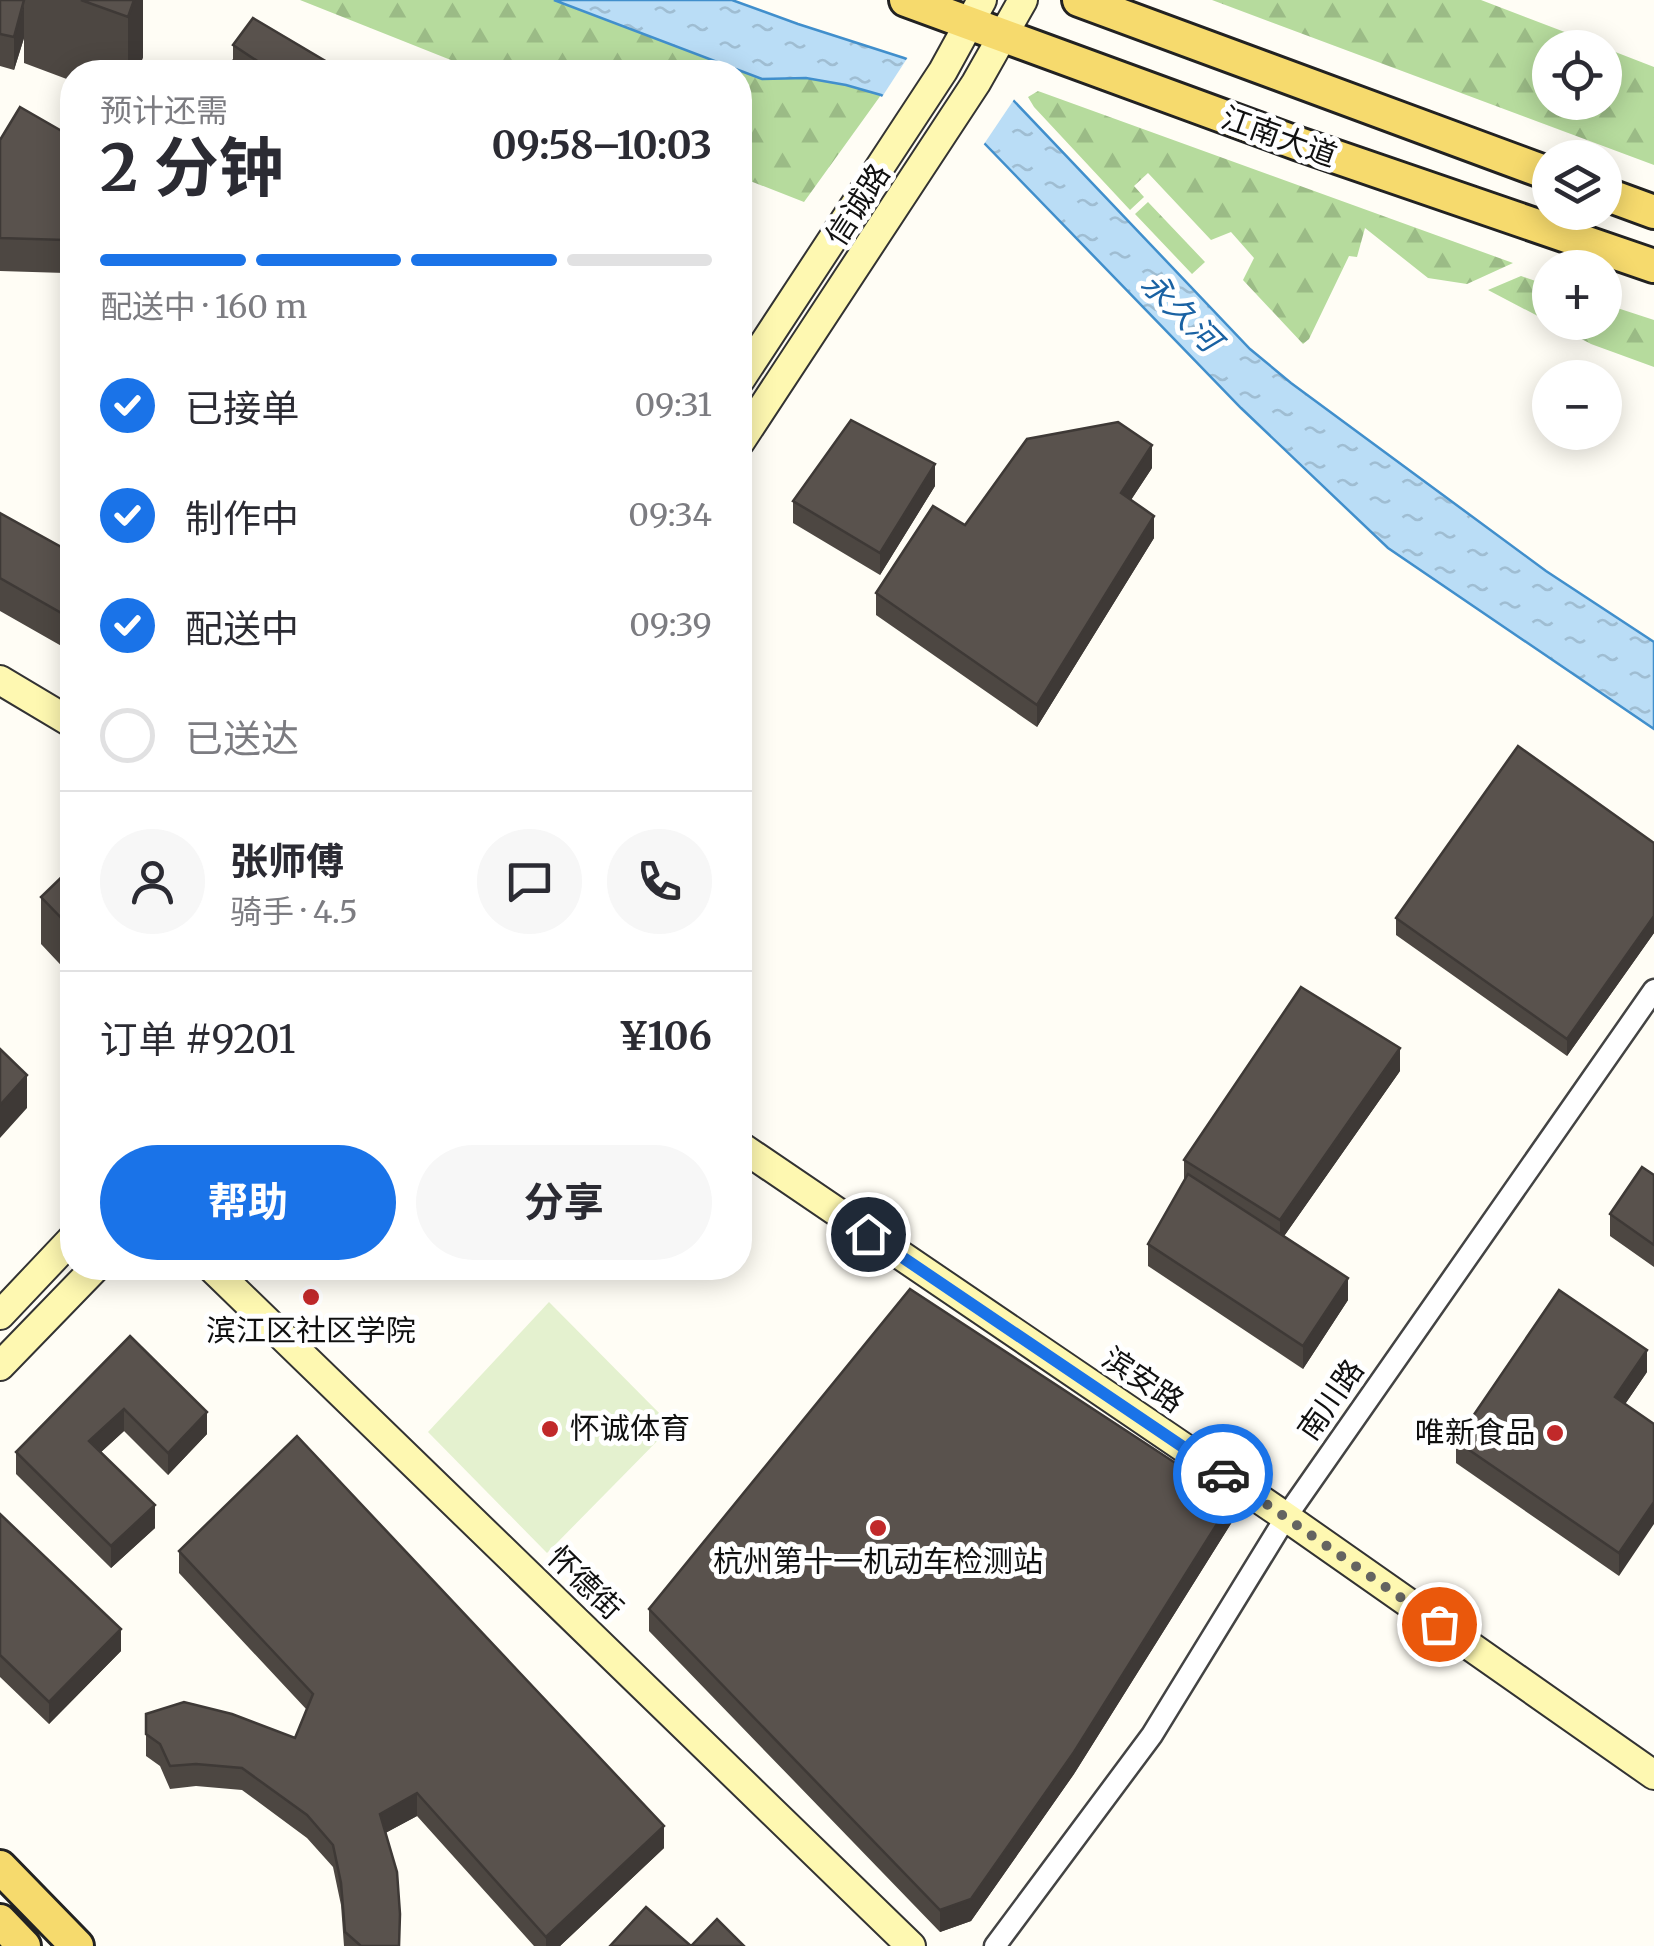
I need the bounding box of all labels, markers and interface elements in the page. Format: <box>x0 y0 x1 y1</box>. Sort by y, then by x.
map controls <box>1532 30 1622 450</box>
button: locate <box>1532 30 1622 120</box>
text: 预计还需 <box>100 91 228 131</box>
street label: 江南大道 <box>1216 98 1342 174</box>
text: 09:58–10:03 <box>491 122 712 169</box>
text: 2 分钟 <box>100 127 284 209</box>
button: layers <box>1532 140 1622 230</box>
street label: 信诚路 <box>817 156 898 253</box>
button: + <box>1532 250 1622 340</box>
water label: 永久河 <box>1133 264 1233 364</box>
text: 配送中 · 160 m <box>100 287 307 327</box>
button: − <box>1532 360 1622 450</box>
icon: check <box>100 378 155 433</box>
text: 已接单 <box>185 385 299 432</box>
text: 09:31 <box>634 385 712 425</box>
icon: check <box>100 488 155 543</box>
text: 制作中 <box>185 495 299 542</box>
text: 09:34 <box>628 495 712 535</box>
icon: check <box>100 598 155 653</box>
text: 配送中 <box>185 605 299 652</box>
text: 09:39 <box>629 605 712 645</box>
text: 已送达 <box>185 715 299 762</box>
button: person <box>100 829 205 934</box>
button: chat <box>477 829 582 934</box>
button: phone <box>607 829 712 934</box>
text: 张师傅 <box>230 838 344 885</box>
text: 骑手 · 4.5 <box>230 892 358 932</box>
text: ¥106 <box>619 1013 712 1060</box>
text: 订单 #9201 <box>100 1016 295 1063</box>
button: 帮助 <box>100 1145 396 1260</box>
button: 分享 <box>416 1145 712 1260</box>
pin <box>826 1192 911 1277</box>
icon: home <box>841 1207 896 1262</box>
marker: 滨江区社区学院 <box>300 1286 322 1308</box>
place label: 滨江区社区学院 <box>206 1311 416 1349</box>
street label: 滨安路 <box>1096 1338 1191 1420</box>
street label: 南川路 <box>1289 1352 1372 1447</box>
place label: 怀诚体育 <box>570 1409 690 1447</box>
place label: 唯新食品 <box>1415 1413 1535 1451</box>
marker: 怀诚体育 <box>539 1418 561 1440</box>
marker: 唯新食品 <box>1544 1422 1566 1444</box>
courier <box>1173 1424 1273 1524</box>
icon: car <box>1196 1447 1251 1502</box>
marker: 杭州第十一机动车检测站 <box>867 1517 889 1539</box>
street label: 怀德街 <box>540 1537 631 1627</box>
place label: 杭州第十一机动车检测站 <box>713 1542 1043 1580</box>
pin <box>1397 1582 1482 1667</box>
icon: bag <box>1412 1597 1467 1652</box>

